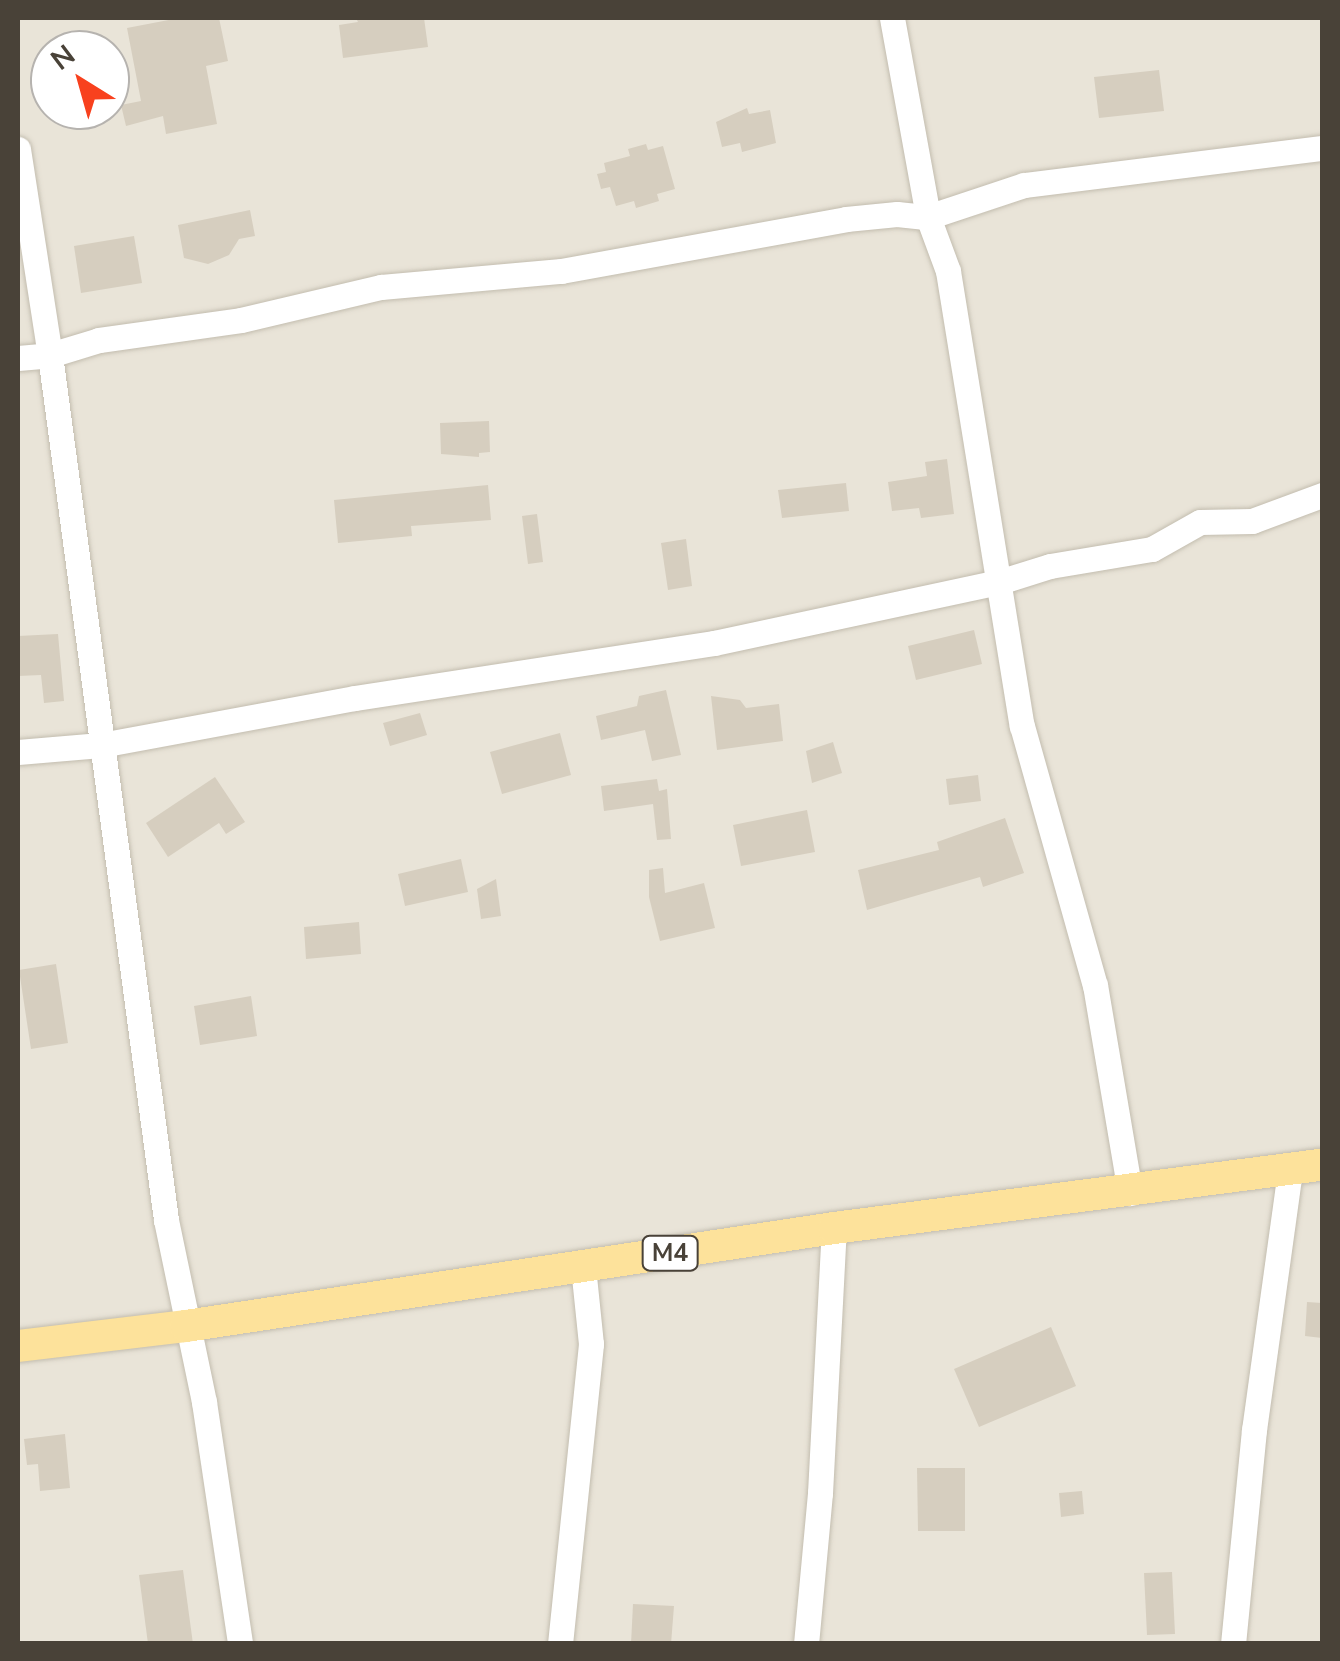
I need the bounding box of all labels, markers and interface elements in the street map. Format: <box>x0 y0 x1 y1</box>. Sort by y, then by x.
north arrow <box>30 30 130 130</box>
text: N <box>43 36 83 79</box>
road number: M4 <box>640 1233 700 1273</box>

